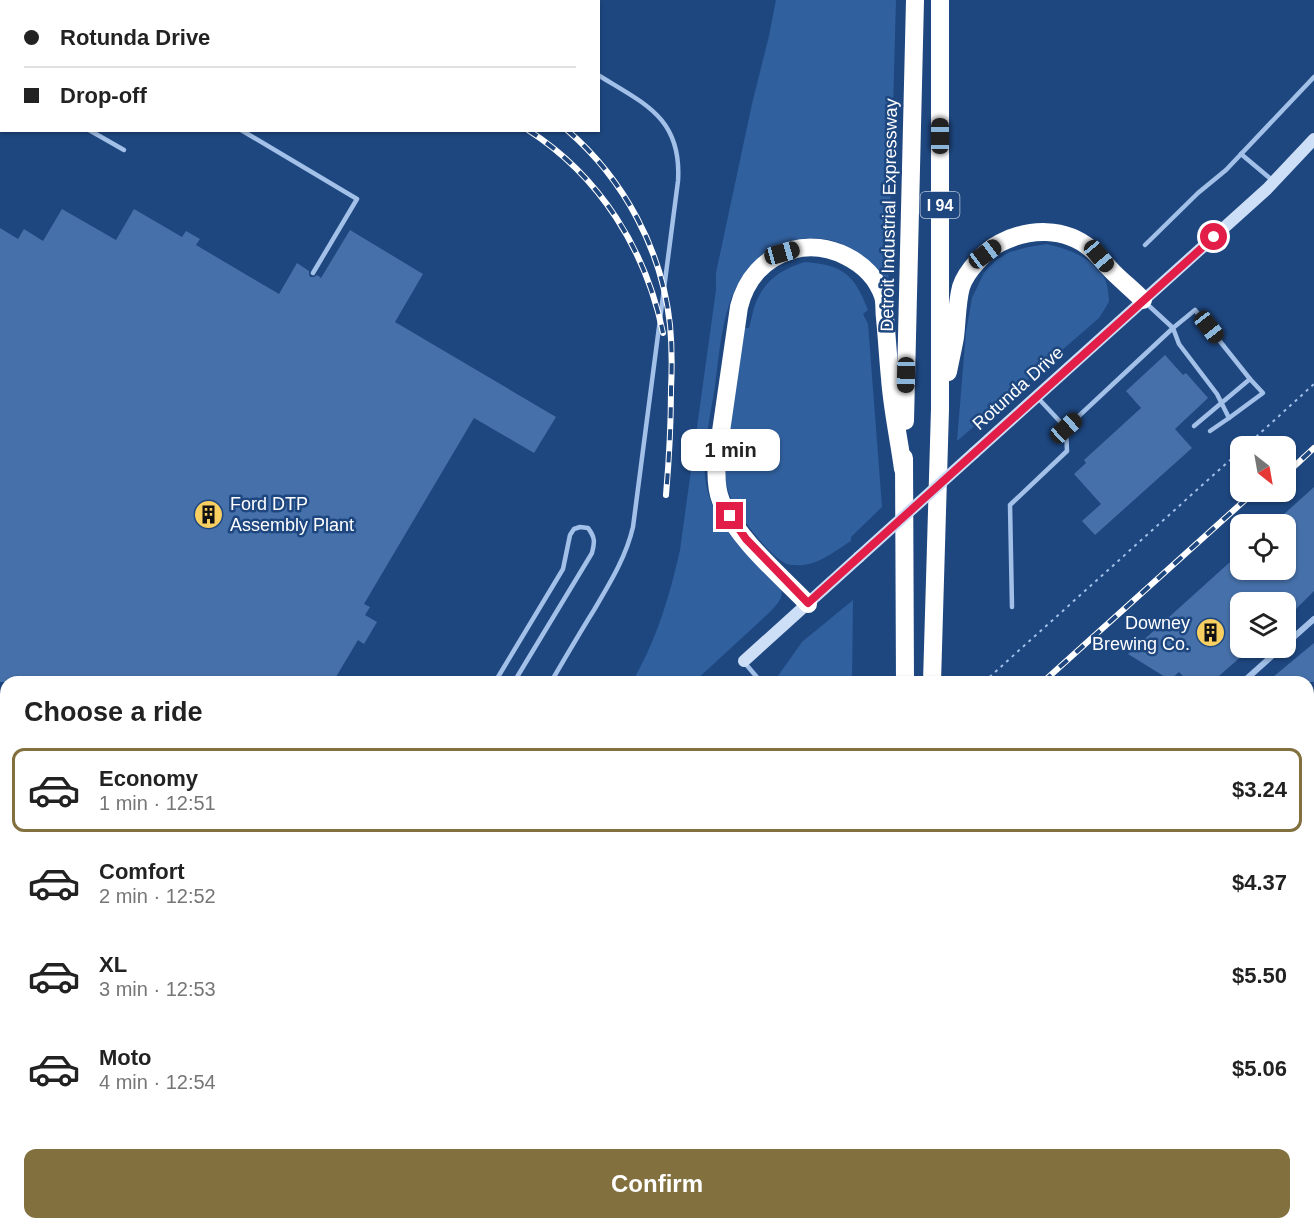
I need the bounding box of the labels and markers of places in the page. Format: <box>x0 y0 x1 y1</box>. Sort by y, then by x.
place label: Ford DTP Assembly Plant <box>230 494 354 535</box>
building icon: Ford DTP Assembly Plant <box>193 498 225 530</box>
place label: Downey Brewing Co. <box>1092 613 1190 654</box>
building icon: Downey Brewing Co. <box>1195 617 1227 649</box>

